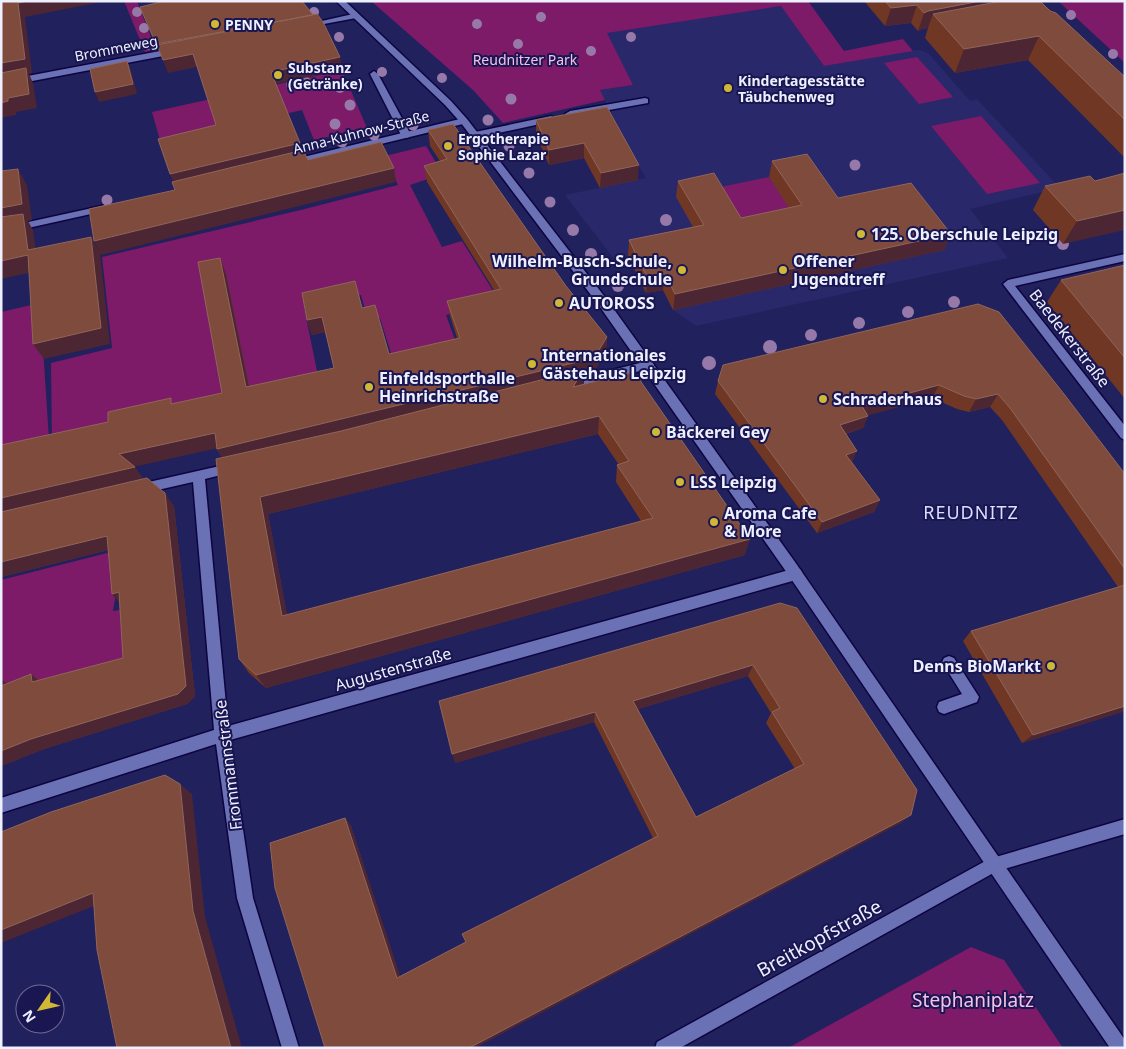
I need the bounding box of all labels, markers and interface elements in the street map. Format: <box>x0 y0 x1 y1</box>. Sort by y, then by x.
place label: PENNY <box>225 15 273 34</box>
marker: PENNY <box>209 18 221 30</box>
street label: Brommeweg <box>73 31 159 65</box>
park label: Reudnitzer Park <box>473 50 578 69</box>
place label: Substanz (Getränke) <box>288 58 363 93</box>
marker: Substanz (Getränke) <box>272 69 284 81</box>
place label: Kindertagesstätte Täubchenweg <box>738 71 865 106</box>
marker: Kindertagesstätte Täubchenweg <box>722 82 734 94</box>
street label: Anna-Kuhnow-Straße <box>291 106 431 158</box>
place label: Ergotherapie Sophie Lazar <box>458 129 549 164</box>
marker: Ergotherapie Sophie Lazar <box>442 140 454 152</box>
place label: 125. Oberschule Leipzig <box>871 223 1058 245</box>
marker: 125. Oberschule Leipzig <box>855 228 867 240</box>
place label: Wilhelm-Busch-Schule, Grundschule <box>492 250 672 290</box>
place label: Offener Jugendtreff <box>791 250 886 290</box>
marker: Wilhelm-Busch-Schule, Grundschule <box>676 264 688 276</box>
marker: Offener Jugendtreff <box>777 264 789 276</box>
street label: Baedekerstraße <box>1025 284 1115 392</box>
place label: AUTOROSS <box>569 292 655 314</box>
marker: AUTOROSS <box>553 297 565 309</box>
place label: Internationales Gästehaus Leipzig <box>542 344 686 384</box>
marker: Internationales Gästehaus Leipzig <box>526 358 538 370</box>
place label: Einfeldsporthalle Heinrichstraße <box>379 367 515 407</box>
marker: Einfeldsporthalle Heinrichstraße <box>363 381 375 393</box>
place label: Schraderhaus <box>833 388 942 410</box>
marker: Schraderhaus <box>817 393 829 405</box>
place label: Bäckerei Gey <box>666 421 770 443</box>
marker: Bäckerei Gey <box>650 426 662 438</box>
place label: LSS Leipzig <box>690 471 777 493</box>
marker: LSS Leipzig <box>674 476 686 488</box>
district label: REUDNITZ <box>923 500 1019 524</box>
place label: Aroma Cafe & More <box>724 502 817 542</box>
marker: Aroma Cafe & More <box>708 516 720 528</box>
street label: Augustenstraße <box>332 642 454 696</box>
place label: Denns BioMarkt <box>913 655 1041 677</box>
marker: Denns BioMarkt <box>1045 660 1057 672</box>
street label: Frommannstraße <box>209 699 247 831</box>
street label: Breitkopfstraße <box>752 893 886 983</box>
north arrow <box>15 984 65 1034</box>
park label: Stephaniplatz <box>912 987 1034 1013</box>
text: N <box>18 1007 40 1027</box>

